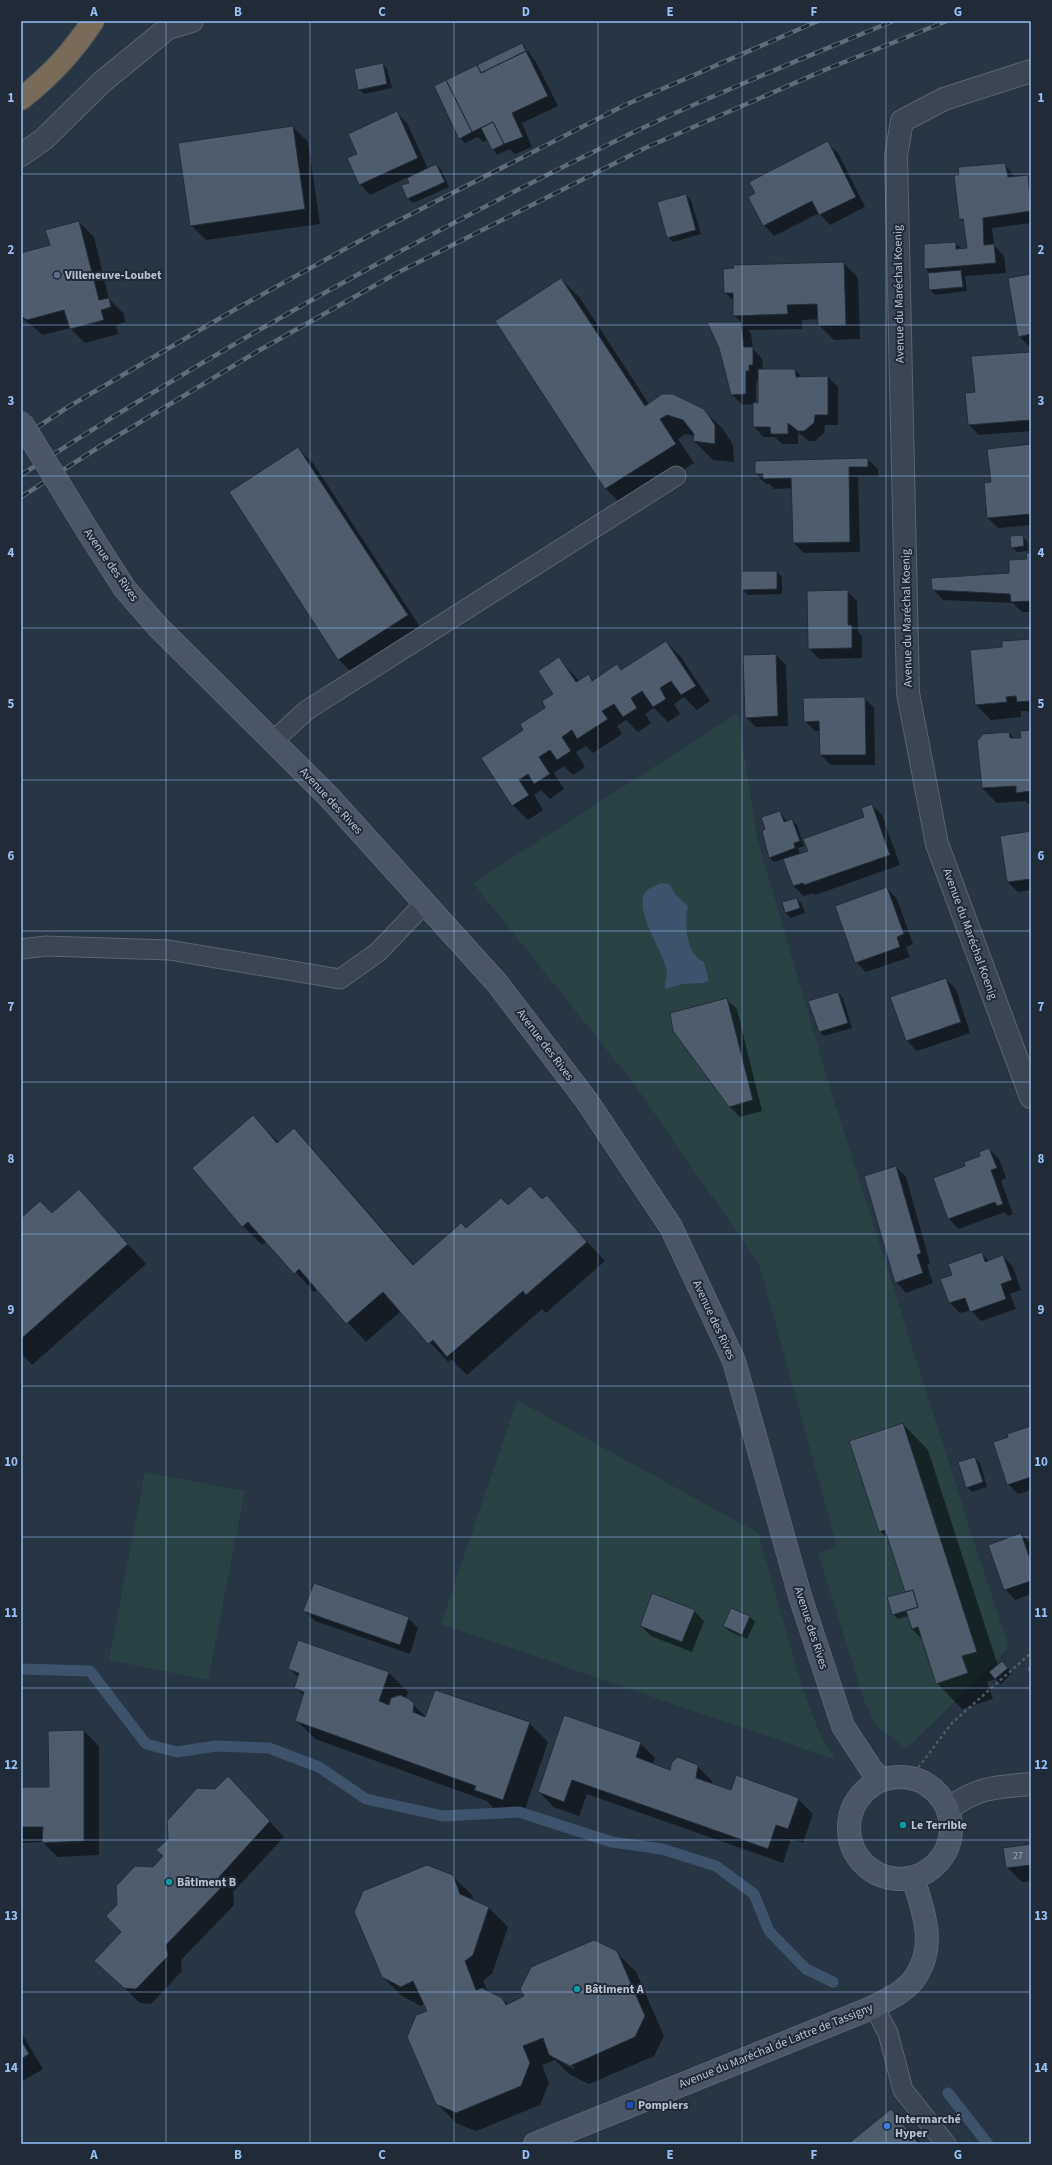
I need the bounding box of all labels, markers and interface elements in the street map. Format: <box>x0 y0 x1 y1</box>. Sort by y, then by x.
text: A <box>89 3 98 21</box>
text: B <box>234 3 242 21</box>
text: C <box>378 3 386 21</box>
text: D <box>522 3 530 21</box>
text: E <box>666 3 674 21</box>
text: F <box>811 3 818 21</box>
text: G <box>954 3 962 21</box>
text: 1 <box>8 89 15 107</box>
text: 1 <box>1038 89 1045 107</box>
street label: Avenue du Maréchal Koenig <box>889 225 909 363</box>
text: 2 <box>8 241 15 259</box>
text: 2 <box>1038 241 1045 259</box>
place label: Villeneuve-Loubet <box>64 267 162 284</box>
marker: Villeneuve-Loubet <box>52 270 62 280</box>
text: 3 <box>8 392 15 410</box>
text: 3 <box>1038 392 1045 410</box>
street label: Avenue des Rives <box>79 525 143 605</box>
text: 4 <box>8 544 15 562</box>
text: 4 <box>1038 544 1045 562</box>
street label: Avenue du Maréchal Koenig <box>897 549 917 687</box>
text: 5 <box>8 695 15 713</box>
text: 5 <box>1038 695 1045 713</box>
street label: Avenue des Rives <box>296 764 366 838</box>
text: 6 <box>8 847 15 865</box>
text: 6 <box>1038 847 1045 865</box>
street label: Avenue du Maréchal Koenig <box>938 866 1002 1002</box>
text: 7 <box>8 998 15 1016</box>
text: 7 <box>1038 998 1045 1016</box>
street label: Avenue des Rives <box>512 1006 578 1084</box>
text: 8 <box>8 1150 15 1168</box>
text: 8 <box>1038 1150 1045 1168</box>
street label: Avenue des Rives <box>688 1278 740 1362</box>
text: 9 <box>8 1301 15 1319</box>
text: 9 <box>1038 1301 1045 1319</box>
text: 10 <box>4 1453 18 1471</box>
text: 10 <box>1034 1453 1048 1471</box>
street label: Avenue des Rives <box>790 1585 832 1671</box>
text: 11 <box>4 1604 18 1622</box>
text: 11 <box>1034 1604 1048 1622</box>
text: 12 <box>4 1756 18 1774</box>
text: 12 <box>1034 1756 1048 1774</box>
place label: Le Terrible <box>911 1817 967 1834</box>
marker: Le Terrible <box>898 1820 908 1830</box>
house number: 27 <box>1013 1849 1023 1863</box>
place label: Bâtiment B <box>177 1874 236 1891</box>
marker: Bâtiment B <box>164 1877 174 1887</box>
text: 13 <box>4 1907 18 1925</box>
text: 13 <box>1034 1907 1048 1925</box>
place label: Bâtiment A <box>585 1981 644 1998</box>
marker: Bâtiment A <box>572 1984 582 1994</box>
street label: Avenue du Maréchal de Lattre de Tassigny <box>676 1999 876 2093</box>
text: 14 <box>4 2059 18 2077</box>
text: 14 <box>1034 2059 1048 2077</box>
place label: Pompiers <box>638 2097 688 2114</box>
marker: Pompiers <box>625 2100 635 2110</box>
place label: Intermarché Hyper <box>895 2111 961 2142</box>
marker: Intermarché Hyper <box>882 2121 892 2131</box>
text: A <box>89 2146 98 2164</box>
text: B <box>234 2146 242 2164</box>
text: C <box>378 2146 386 2164</box>
text: D <box>522 2146 530 2164</box>
text: E <box>666 2146 674 2164</box>
text: F <box>811 2146 818 2164</box>
text: G <box>954 2146 962 2164</box>

